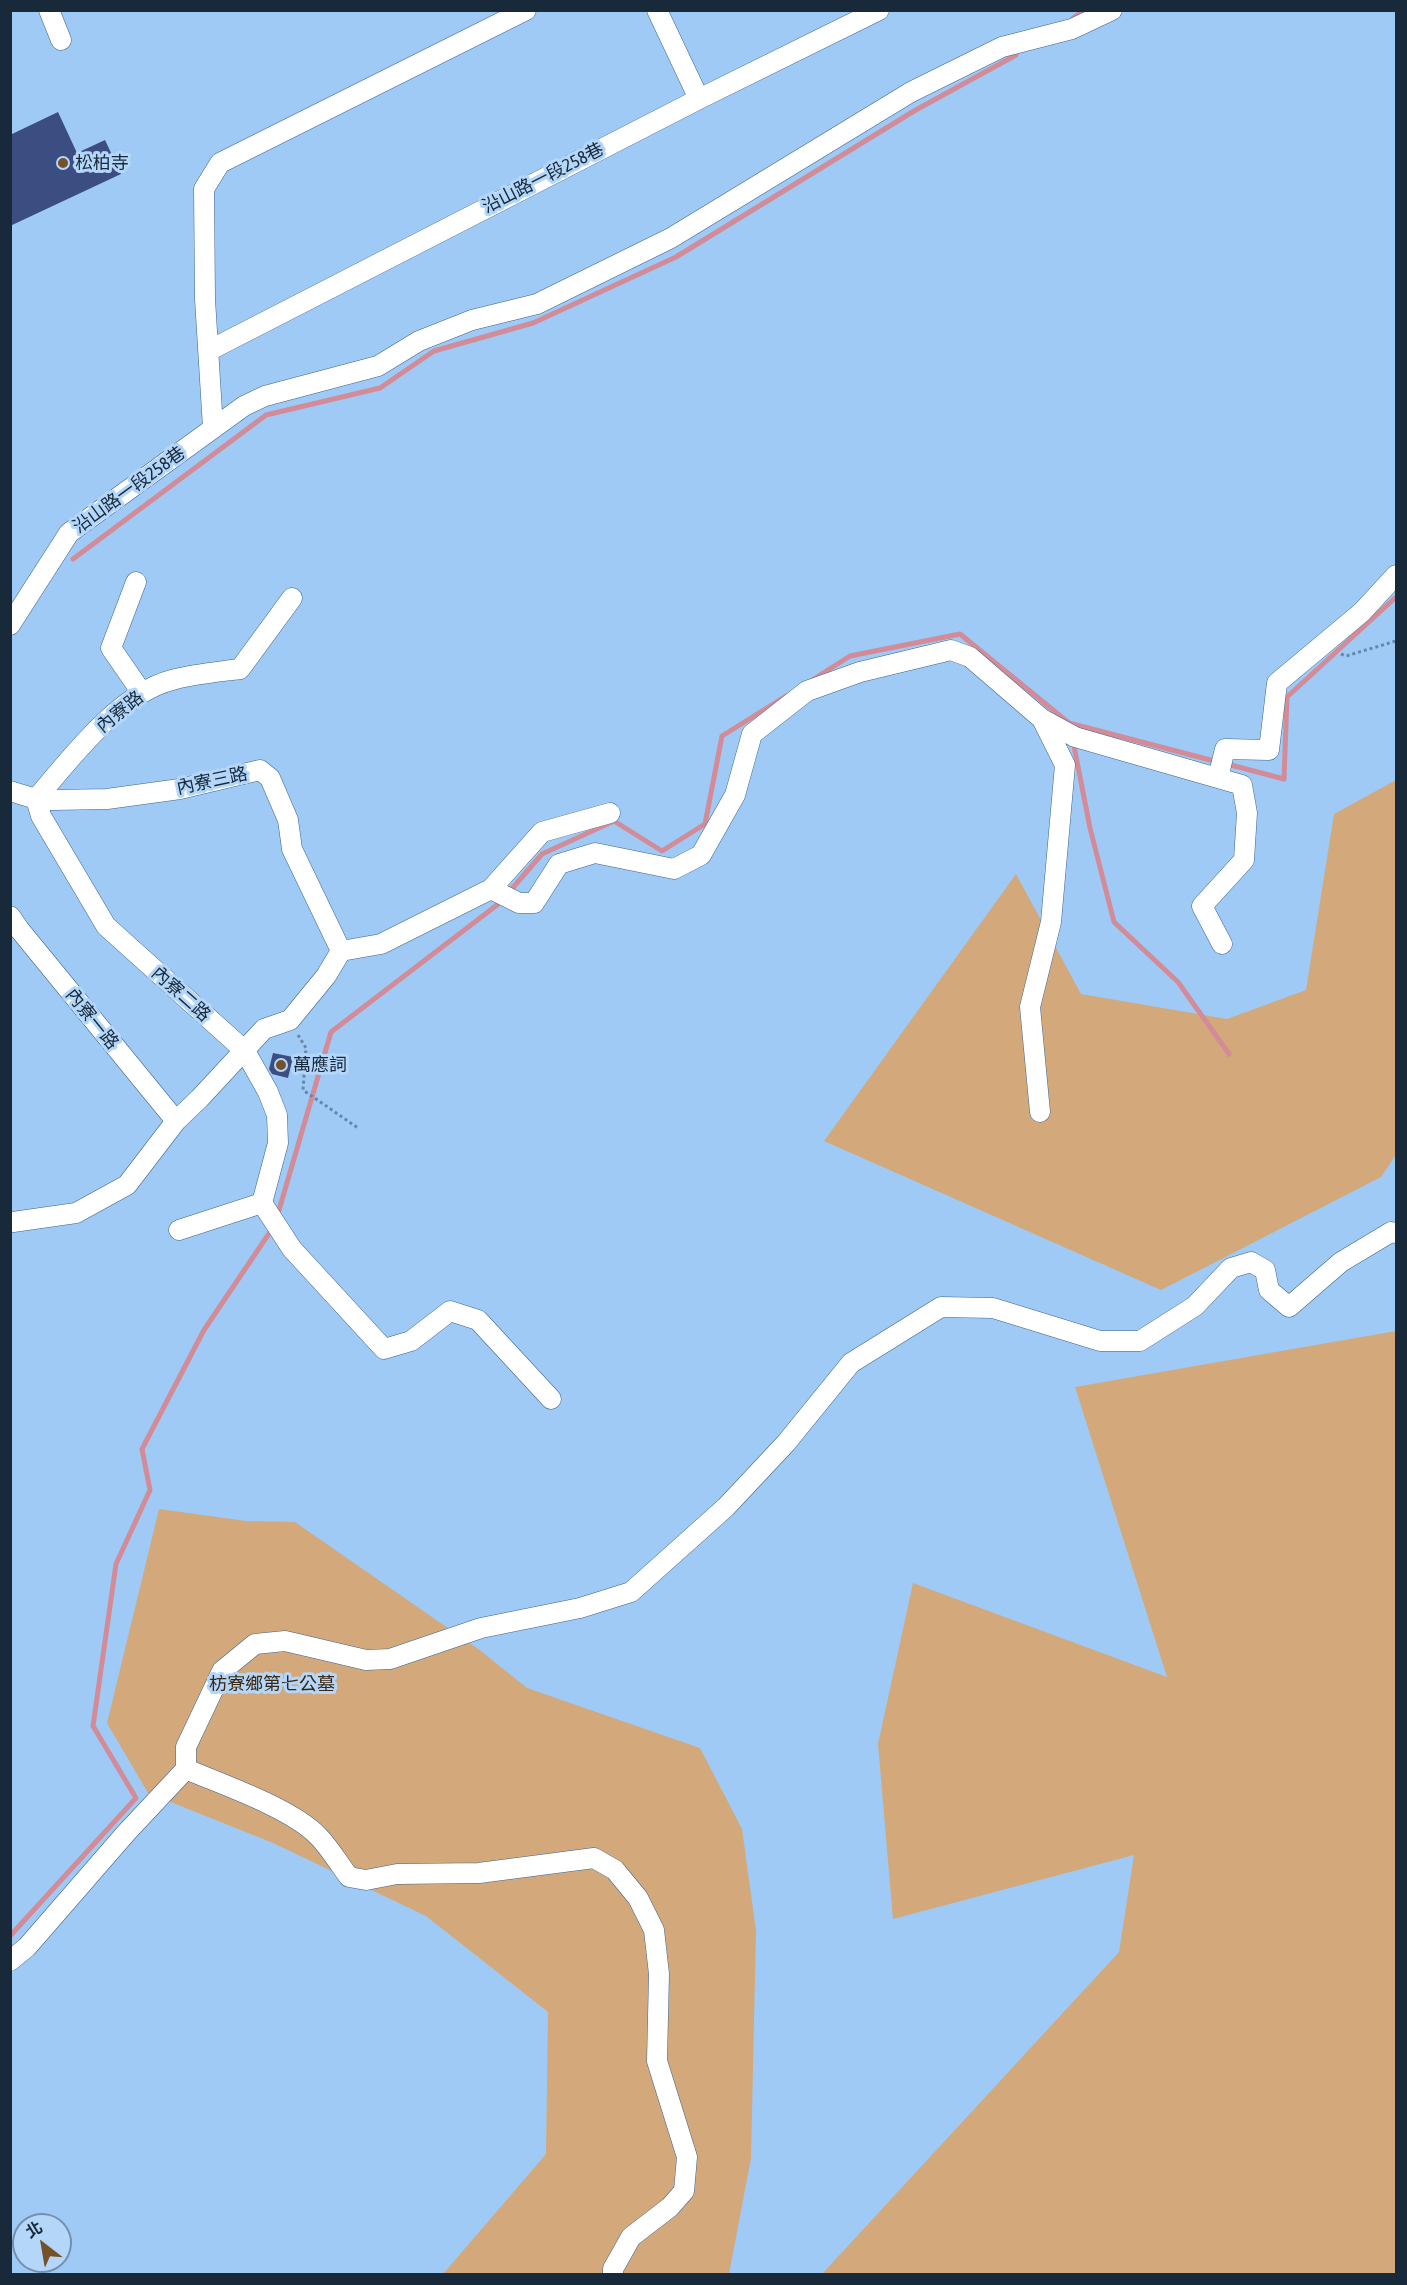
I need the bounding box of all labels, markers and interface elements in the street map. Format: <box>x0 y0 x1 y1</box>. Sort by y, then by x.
street label: 沿山路一段258巷 <box>479 138 607 218</box>
place label: 松柏寺 <box>75 152 129 174</box>
marker: 松柏寺 <box>56 156 70 170</box>
street label: 沿山路一段258巷 <box>69 442 189 538</box>
street label: 內寮路 <box>92 687 148 737</box>
street label: 內寮三路 <box>175 763 249 799</box>
street label: 內寮二路 <box>147 962 215 1026</box>
street label: 內寮一路 <box>61 984 123 1054</box>
place label: 萬應詞 <box>293 1054 347 1076</box>
marker: 萬應詞 <box>274 1058 288 1072</box>
park label: 枋寮鄉第七公墓 <box>209 1673 335 1695</box>
north arrow <box>12 2213 72 2273</box>
text: 北 <box>22 2217 45 2241</box>

